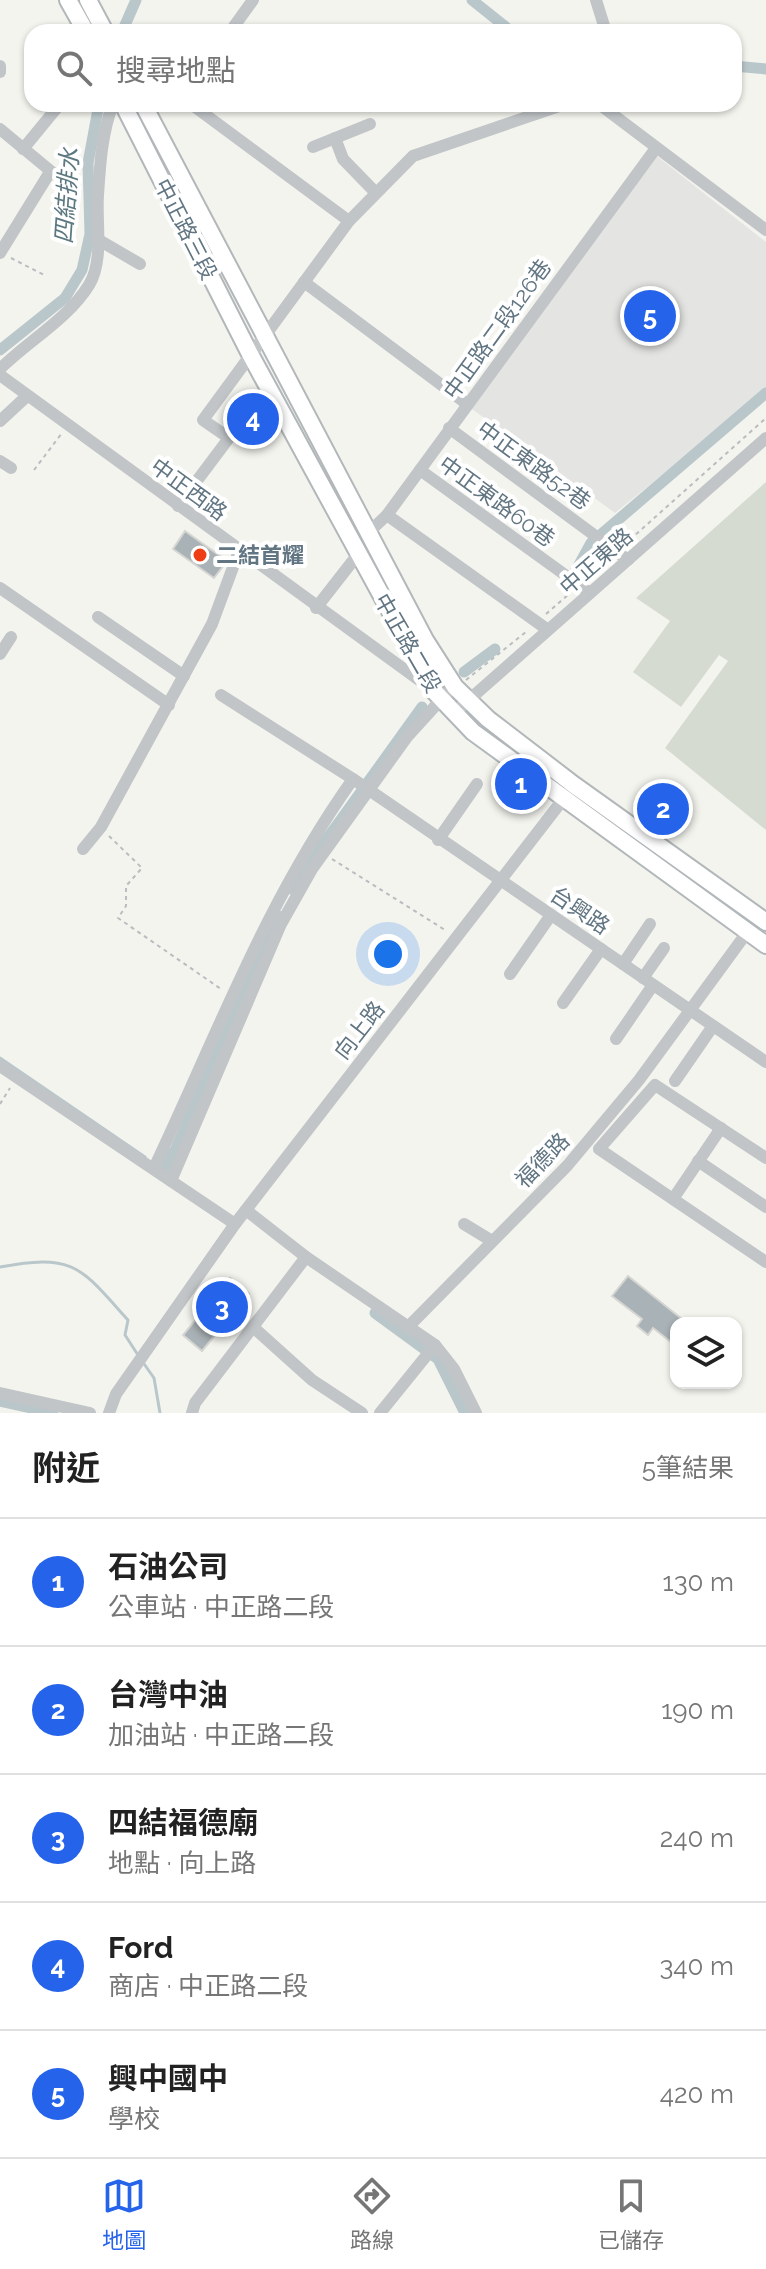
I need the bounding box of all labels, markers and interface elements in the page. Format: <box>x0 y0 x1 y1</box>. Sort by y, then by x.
search box <box>24 24 742 112</box>
icon: search <box>52 46 96 90</box>
text: 搜尋地點 <box>116 53 236 88</box>
water label: 四結排水 <box>49 146 84 245</box>
street label: 中正路三段 <box>149 174 223 284</box>
street label: 中正路二段126巷 <box>438 254 556 404</box>
pin: 5 <box>624 286 676 346</box>
pin: 4 <box>227 389 279 449</box>
street label: 中正東路52巷 <box>472 415 596 515</box>
street label: 中正東路60巷 <box>434 450 560 552</box>
street label: 中正西路 <box>146 453 232 525</box>
street label: 中正東路 <box>554 522 638 600</box>
place label: 二結首耀 <box>216 542 304 568</box>
marker: 二結首耀 <box>191 546 209 564</box>
street label: 中正路二段 <box>369 589 447 697</box>
pin: 1 <box>495 754 547 814</box>
pin: 2 <box>637 779 689 839</box>
street label: 台興路 <box>545 881 615 939</box>
your location <box>368 934 408 974</box>
street label: 向上路 <box>328 996 390 1064</box>
street label: 福德路 <box>510 1127 574 1193</box>
pin: 3 <box>196 1277 248 1337</box>
map controls <box>670 1317 742 1389</box>
button: layers <box>670 1317 742 1389</box>
text: 附近 <box>32 1448 100 1488</box>
text: 5筆結果 <box>642 1453 734 1483</box>
text: 石油公司 <box>108 1549 228 1584</box>
text: 1 <box>52 1567 64 1597</box>
text: 130 m <box>663 1567 734 1597</box>
text: 公車站 · 中正路二段 <box>108 1592 334 1622</box>
text: 台灣中油 <box>108 1677 228 1712</box>
text: 2 <box>51 1695 65 1725</box>
text: 190 m <box>661 1695 734 1725</box>
text: 加油站 · 中正路二段 <box>108 1720 334 1750</box>
text: 四結福德廟 <box>108 1805 258 1840</box>
text: 3 <box>51 1823 65 1853</box>
text: 240 m <box>660 1823 734 1853</box>
text: 地點 · 向上路 <box>108 1848 256 1878</box>
text: Ford <box>108 1930 173 1965</box>
text: 4 <box>51 1951 65 1981</box>
text: 340 m <box>659 1951 734 1981</box>
text: 商店 · 中正路二段 <box>108 1971 308 2001</box>
text: 興中國中 <box>108 2061 228 2096</box>
text: 5 <box>51 2079 65 2109</box>
text: 420 m <box>660 2079 734 2109</box>
text: 學校 <box>108 2104 160 2134</box>
tab: 地圖 <box>102 2174 146 2254</box>
tab: 路線 <box>350 2174 394 2254</box>
tab: 已儲存 <box>598 2174 664 2254</box>

